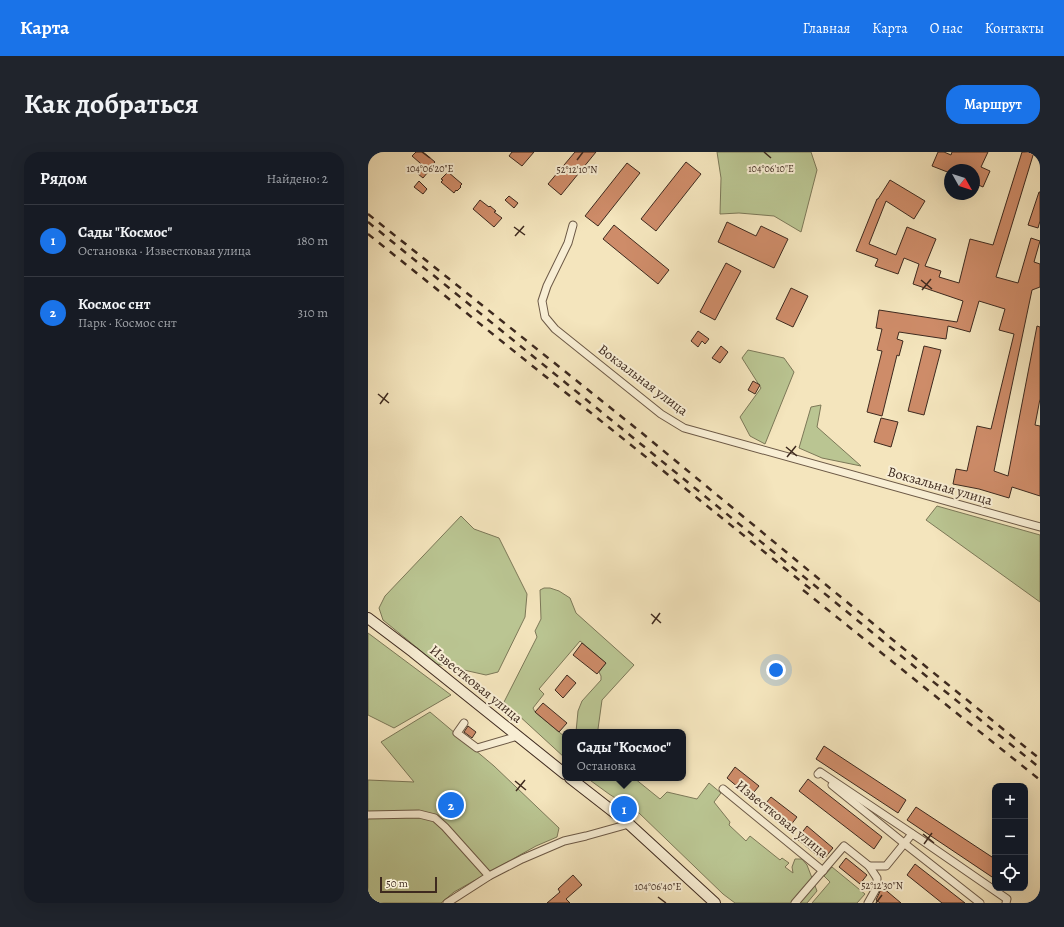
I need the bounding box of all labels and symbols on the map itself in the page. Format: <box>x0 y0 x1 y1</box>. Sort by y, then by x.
text: 104°06'20"E <box>407 162 454 175</box>
text: 104°06'10"E <box>748 162 794 175</box>
text: 52°12'10"N <box>557 163 597 176</box>
north arrow <box>944 164 980 200</box>
street label: Вокзальная улица <box>594 340 692 420</box>
street label: Вокзальная улица <box>885 462 995 510</box>
street label: Известковая улица <box>426 641 527 728</box>
your location <box>766 660 786 680</box>
street label: Известковая улица <box>732 776 833 863</box>
pin: 2 <box>438 790 464 820</box>
pin: 1 <box>611 794 637 824</box>
scale bar <box>380 875 437 894</box>
text: 52°12'30"N <box>861 879 903 892</box>
text: 104°06'40"E <box>635 880 681 893</box>

